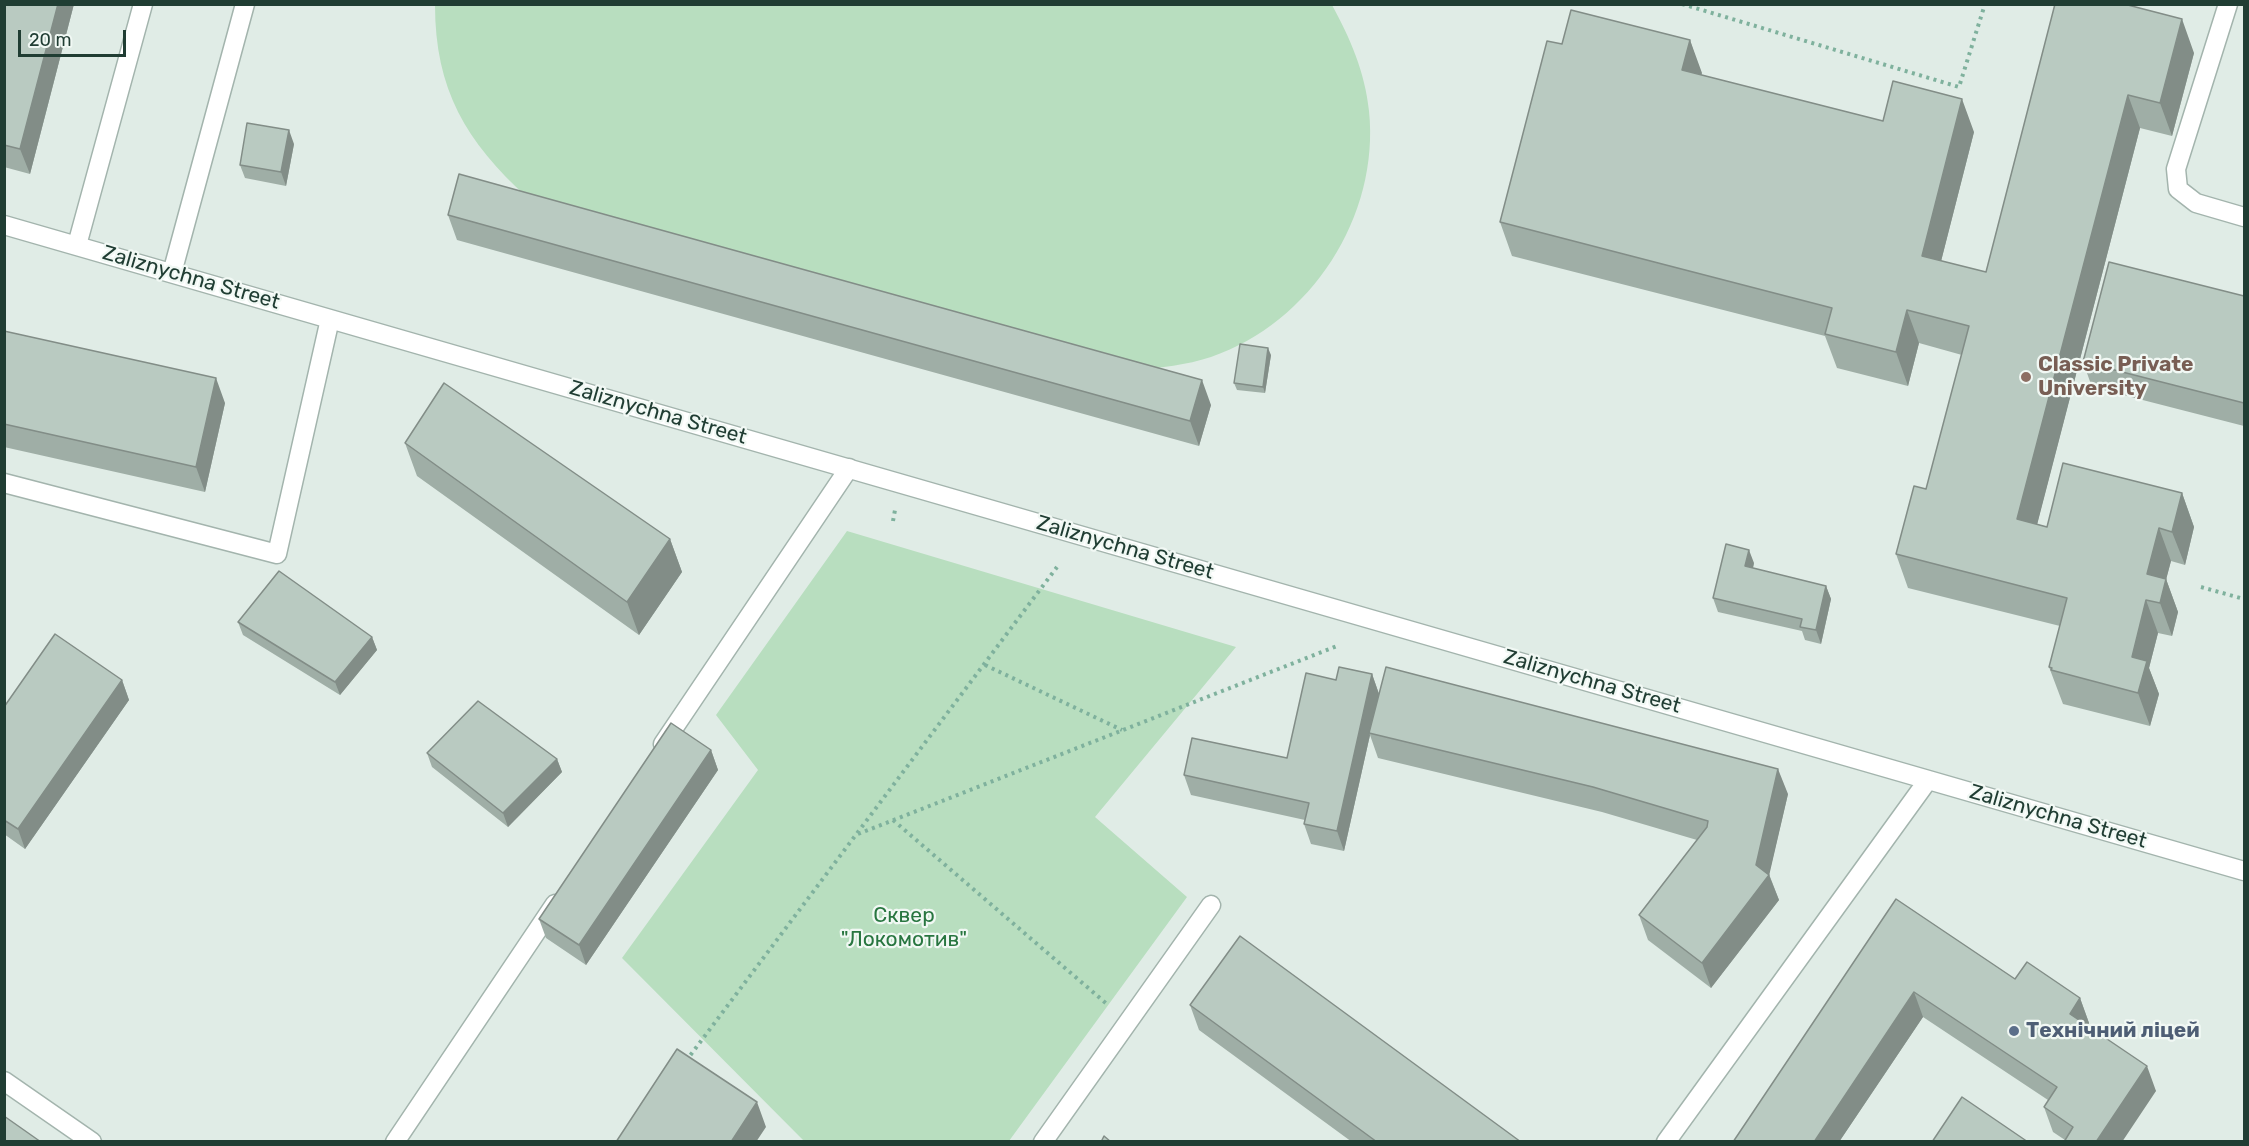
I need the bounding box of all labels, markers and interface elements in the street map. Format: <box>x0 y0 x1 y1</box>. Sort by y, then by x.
scale bar <box>21 18 129 56</box>
text: 20 m <box>29 29 71 51</box>
street label: Zaliznychna Street <box>99 241 283 315</box>
place label: Classic Private University <box>2038 352 2194 402</box>
marker: Classic Private University <box>2019 370 2033 384</box>
street label: Zaliznychna Street <box>566 376 750 450</box>
street label: Zaliznychna Street <box>1033 511 1217 585</box>
street label: Zaliznychna Street <box>1500 645 1684 719</box>
street label: Zaliznychna Street <box>1966 780 2150 854</box>
park label: Сквер "Локомотив" <box>841 903 967 953</box>
place label: Технічний ліцей <box>2026 1018 2200 1044</box>
marker: Технічний ліцей <box>2007 1024 2021 1038</box>

